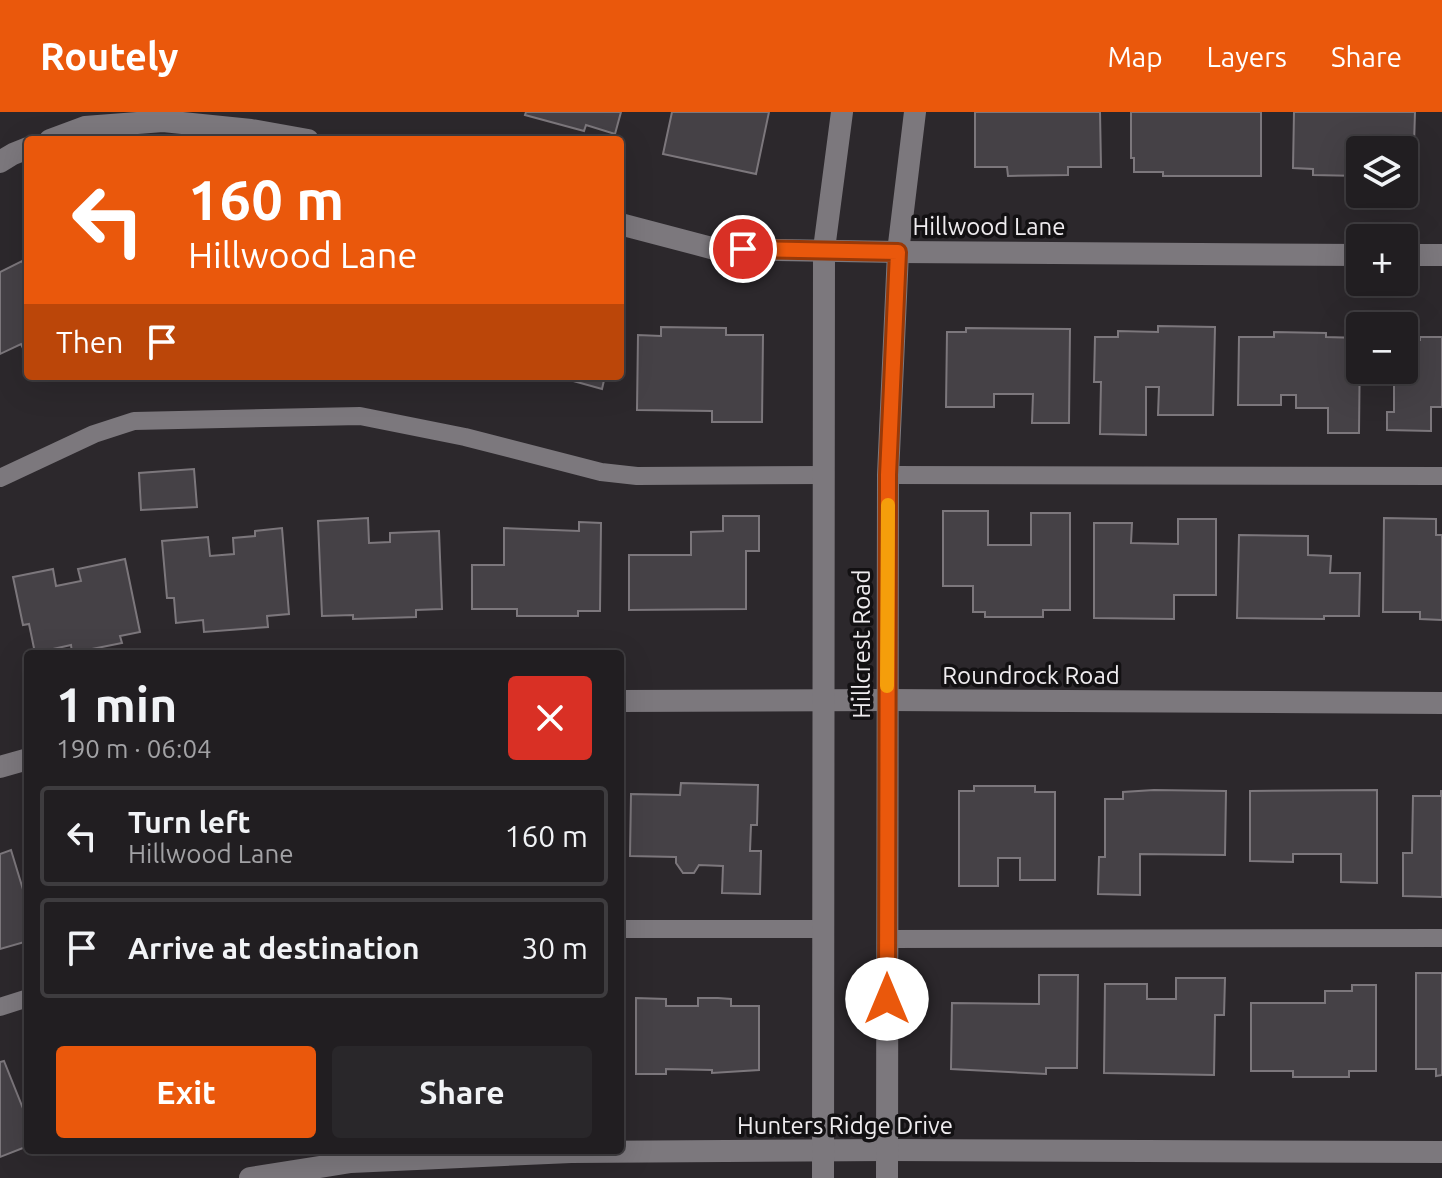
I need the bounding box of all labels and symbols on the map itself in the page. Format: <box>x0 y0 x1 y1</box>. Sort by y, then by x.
street label: Hillwood Lane <box>913 213 1065 240</box>
pin <box>709 215 777 283</box>
street label: Hillcrest Road <box>848 569 875 719</box>
street label: Roundrock Road <box>942 662 1120 689</box>
position arrow <box>845 957 929 1041</box>
street label: Hunters Ridge Drive <box>737 1112 953 1139</box>

